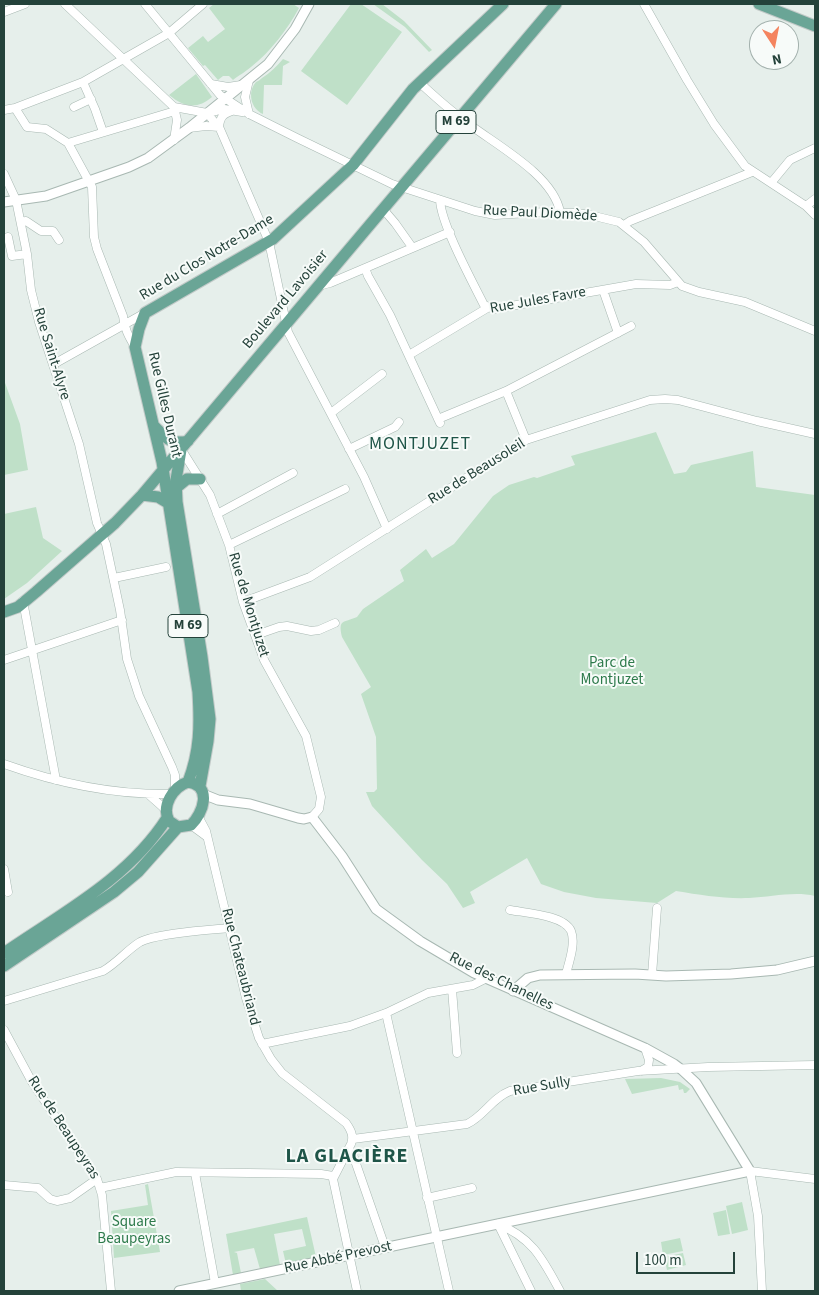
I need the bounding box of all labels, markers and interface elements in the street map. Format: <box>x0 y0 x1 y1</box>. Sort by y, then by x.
north arrow <box>749 20 799 70</box>
text: N <box>770 48 783 69</box>
road number: M 69 <box>436 110 476 134</box>
street label: Rue Paul Diomède <box>482 202 598 226</box>
street label: Rue du Clos Notre-Dame <box>137 211 277 305</box>
street label: Boulevard Lavoisier <box>239 247 333 353</box>
street label: Rue Jules Favre <box>489 284 587 318</box>
street label: Rue Saint-Alyre <box>28 306 74 402</box>
street label: Rue Gilles Durant <box>143 351 185 459</box>
district label: MONTJUZET <box>368 434 472 456</box>
street label: Rue de Beausoleil <box>425 435 529 509</box>
street label: Rue de Montjuzet <box>224 550 272 660</box>
road number: M 69 <box>168 614 208 638</box>
park label: Parc de Montjuzet <box>581 655 643 690</box>
street label: Rue Chateaubriand <box>217 906 263 1028</box>
street label: Rue des Chanelles <box>446 949 556 1015</box>
street label: Rue de Beaupeyras <box>23 1073 103 1183</box>
street label: Rue Sully <box>512 1073 572 1101</box>
district label: LA GLACIÈRE <box>284 1146 410 1170</box>
park label: Square Beaupeyras <box>97 1214 171 1249</box>
street label: Rue Abbé Prevost <box>283 1238 393 1278</box>
scale bar <box>639 1242 738 1274</box>
text: 100 m <box>644 1250 682 1271</box>

